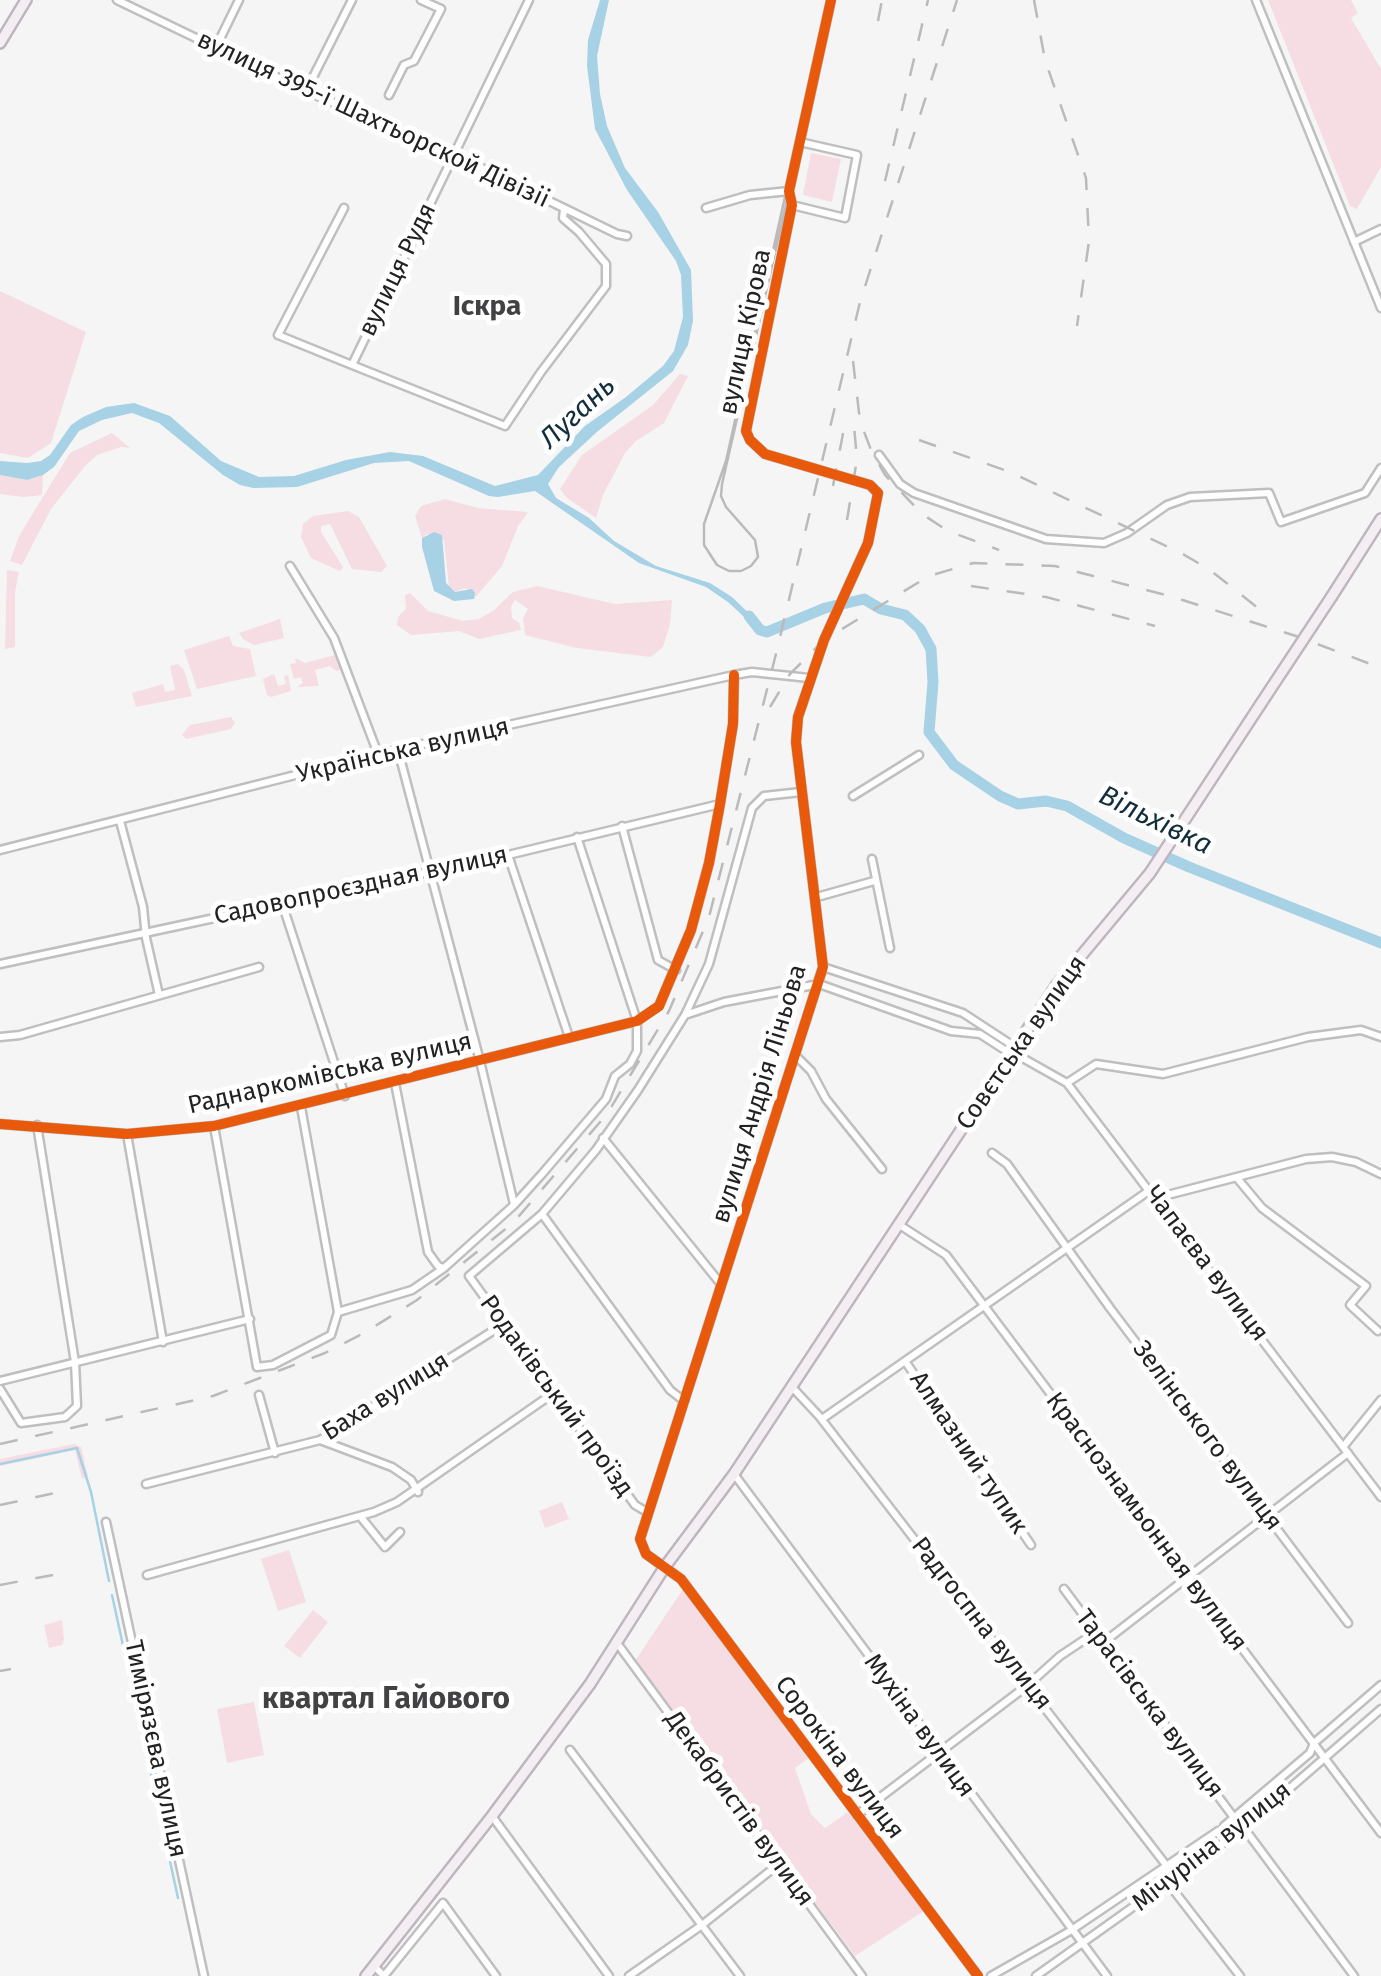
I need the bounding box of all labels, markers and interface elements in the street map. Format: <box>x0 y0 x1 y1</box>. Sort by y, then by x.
street label: вулиця 395-ї Шахтьорской Дівізіі <box>192 25 554 215</box>
street label: вулиця Рудя <box>353 199 443 341</box>
street label: вулиця Кірова <box>714 246 778 418</box>
district label: Іскра <box>453 290 521 324</box>
water label: Лугань <box>533 370 623 456</box>
street label: Українська вулиця <box>294 712 512 790</box>
water label: Вільхівка <box>1093 779 1217 863</box>
street label: Садовопроєздная вулиця <box>212 840 510 932</box>
street label: Совєтська вулиця <box>951 950 1093 1136</box>
street label: вулиця Андрія Ліньова <box>706 961 814 1227</box>
street label: Раднаркомівська вулиця <box>185 1027 475 1121</box>
street label: Чапаєва вулиця <box>1138 1180 1274 1348</box>
street label: Родаківський проїзд <box>473 1289 639 1503</box>
street label: Зелінського вулиця <box>1126 1335 1288 1537</box>
street label: Баха вулиця <box>317 1346 455 1448</box>
street label: Алмазний тупик <box>903 1366 1033 1540</box>
street label: Краснознамьонная вулиця <box>1039 1387 1253 1657</box>
street label: Радгоспна вулиця <box>904 1532 1058 1716</box>
street label: Тарасівська вулиця <box>1068 1604 1230 1804</box>
street label: Тимірязєва вулиця <box>117 1638 193 1860</box>
street label: Мухіна вулиця <box>857 1649 981 1803</box>
street label: Сорокіна вулиця <box>768 1671 910 1845</box>
district label: квартал Гайового <box>262 1682 510 1718</box>
street label: Декабристів вулиця <box>658 1706 820 1912</box>
street label: Мічуріна вулиця <box>1127 1776 1297 1918</box>

